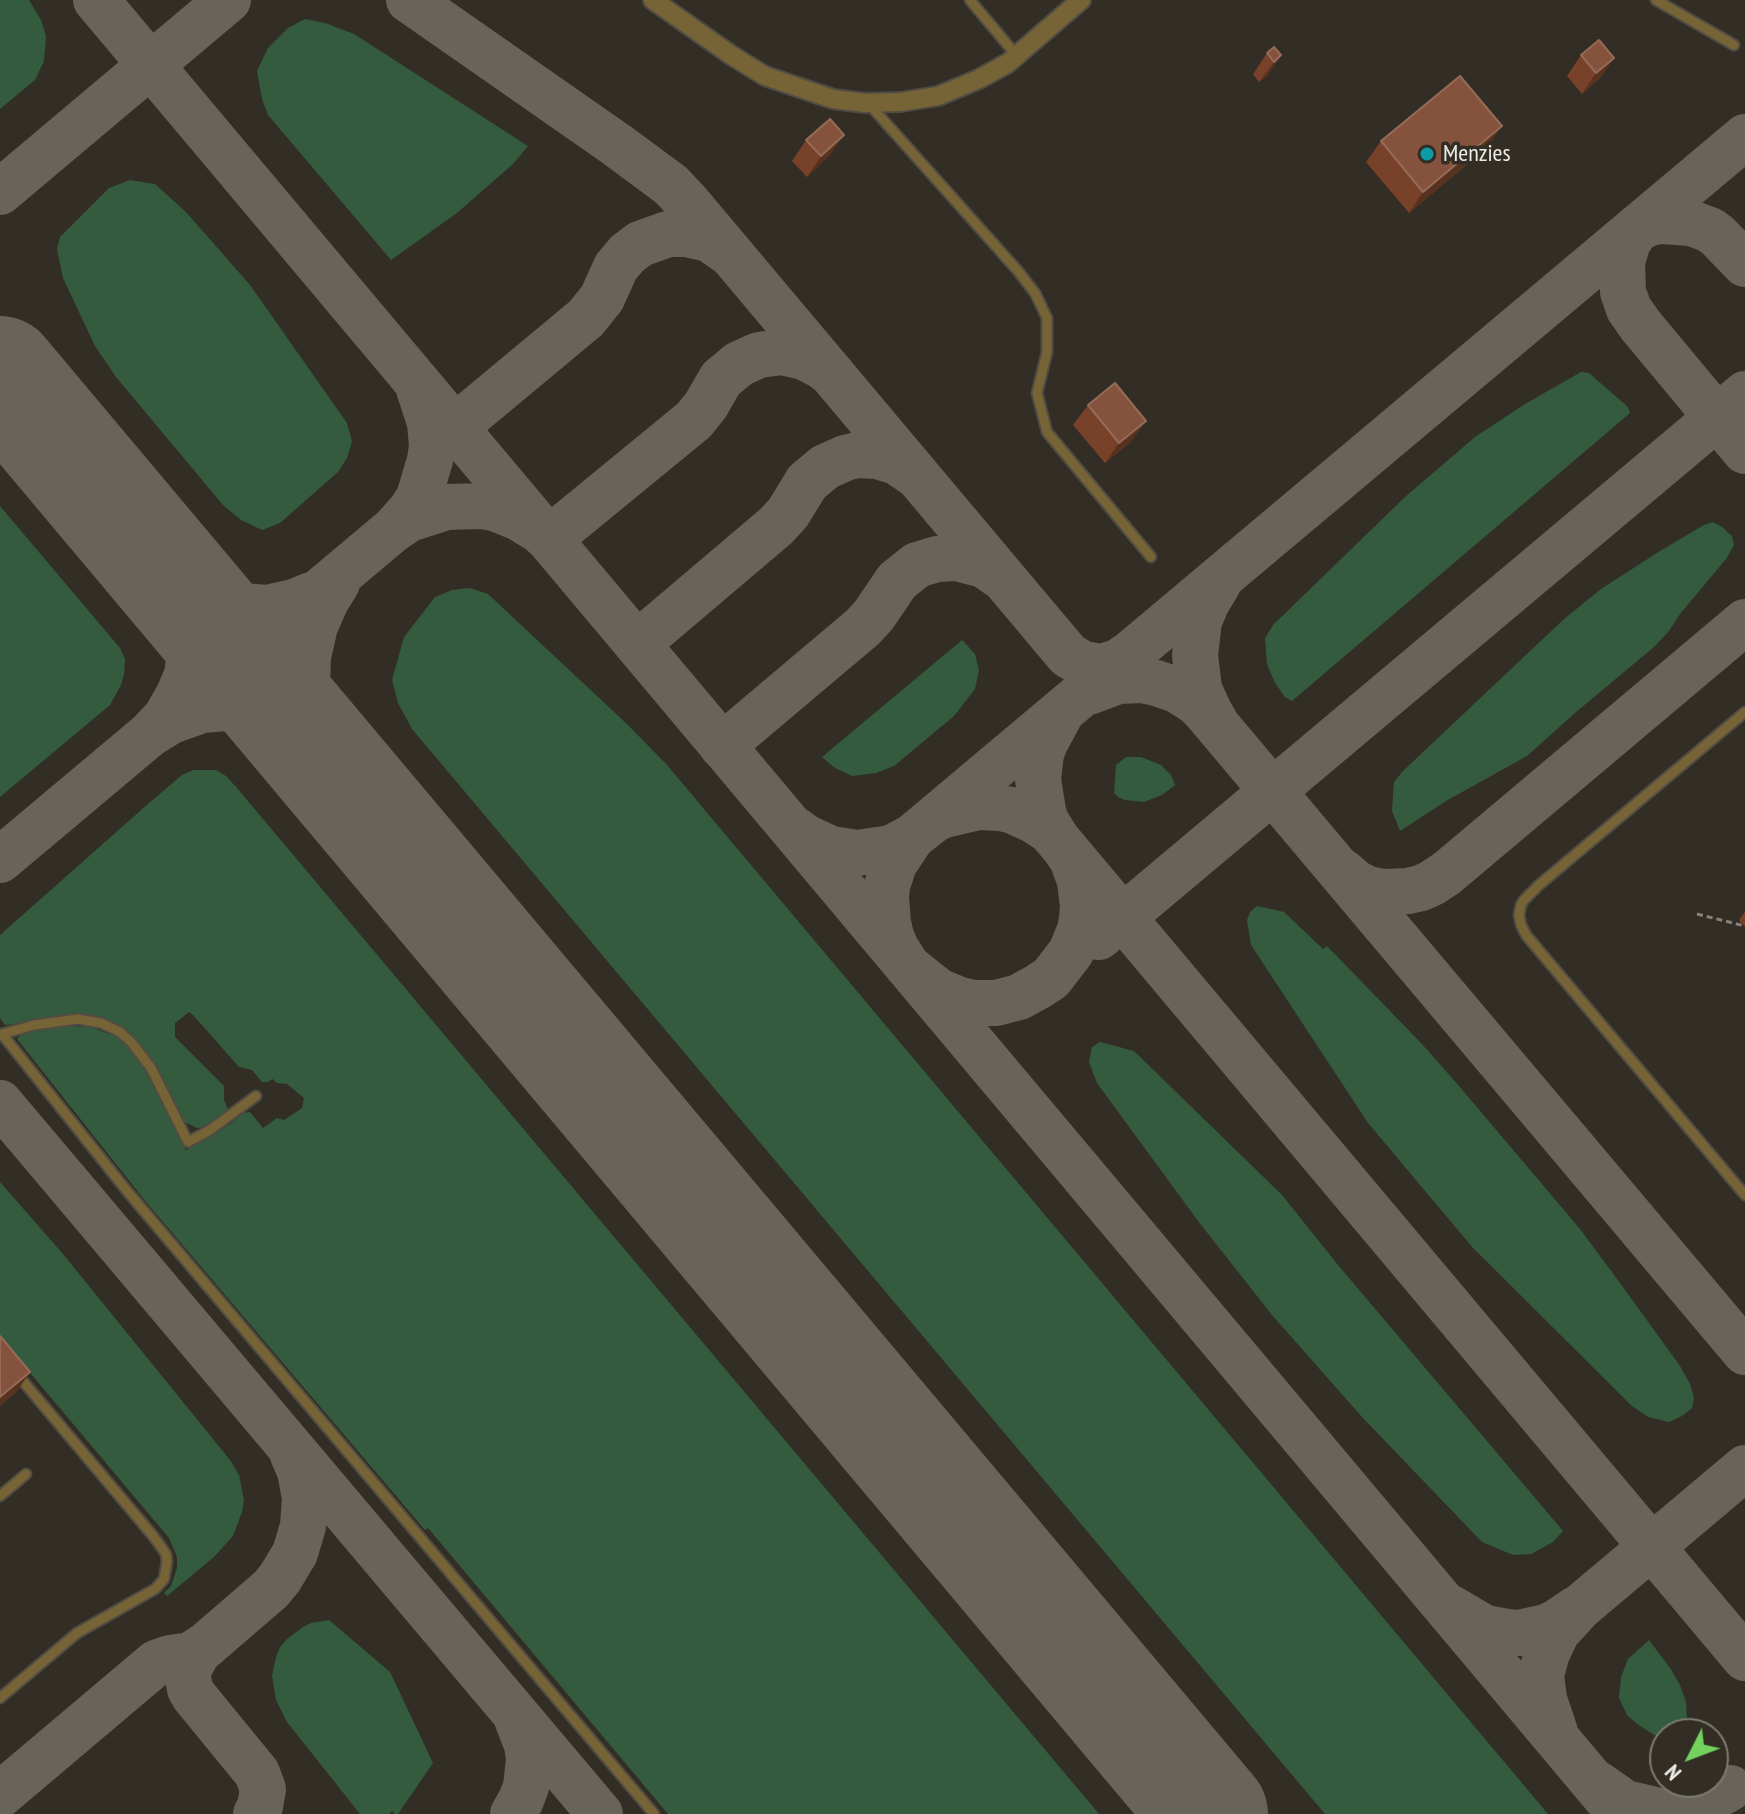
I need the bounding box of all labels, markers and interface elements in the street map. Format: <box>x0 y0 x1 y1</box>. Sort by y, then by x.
place label: Menzies <box>1443 140 1511 168</box>
marker: Menzies <box>1418 145 1436 163</box>
north arrow <box>1649 1718 1729 1798</box>
text: N <box>1658 1759 1687 1787</box>

